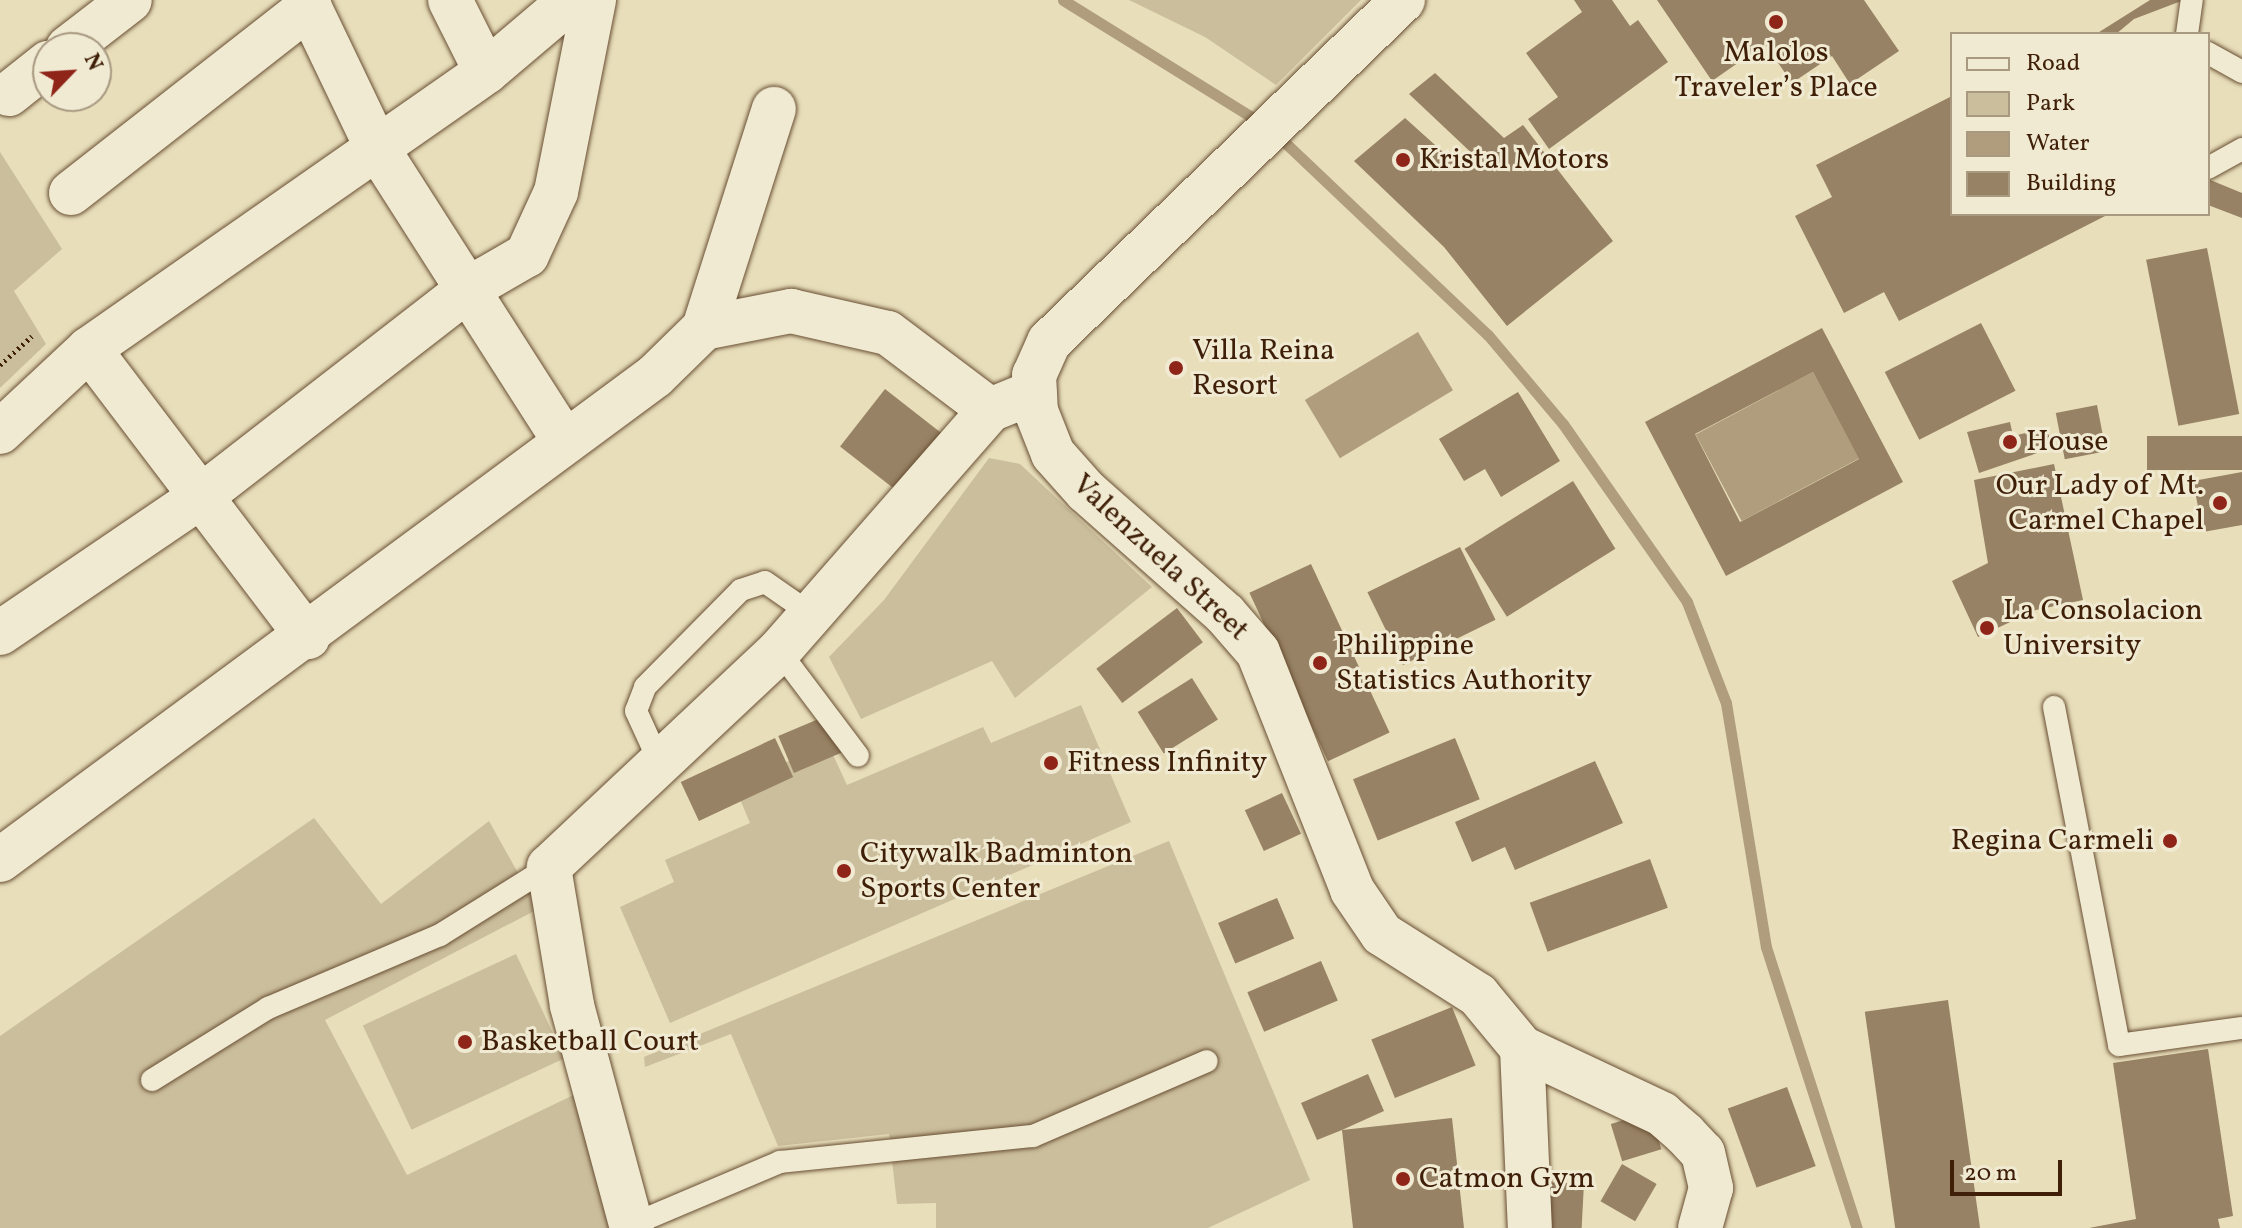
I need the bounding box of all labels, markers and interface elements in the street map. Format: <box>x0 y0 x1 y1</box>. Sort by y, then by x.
marker: Malolos Traveler’s Place <box>1767 13 1785 31</box>
north arrow <box>32 32 112 112</box>
legend <box>1950 32 2210 216</box>
place label: Malolos Traveler’s Place <box>1674 35 1878 106</box>
text: Road <box>2026 47 2080 81</box>
text: N <box>75 49 110 76</box>
text: Park <box>2026 87 2075 121</box>
text: Water <box>2026 127 2090 161</box>
place label: Kristal Motors <box>1419 142 1609 178</box>
marker: Kristal Motors <box>1394 151 1412 169</box>
text: Building <box>2026 167 2116 201</box>
place label: Villa Reina Resort <box>1192 333 1335 404</box>
marker: Villa Reina Resort <box>1167 359 1185 377</box>
place label: House <box>2026 424 2109 460</box>
marker: House <box>2001 433 2019 451</box>
street label: Valenzuela Street <box>1064 467 1256 649</box>
place label: Our Lady of Mt. Carmel Chapel <box>1998 468 2204 538</box>
marker: Our Lady of Mt. Carmel Chapel <box>2211 494 2229 512</box>
place label: La Consolacion University <box>2003 593 2203 664</box>
marker: La Consolacion University <box>1978 619 1996 637</box>
place label: Philippine Statistics Authority <box>1336 628 1592 698</box>
marker: Philippine Statistics Authority <box>1311 654 1329 672</box>
place label: Fitness Infinity <box>1067 745 1267 781</box>
marker: Fitness Infinity <box>1042 754 1060 772</box>
place label: Regina Carmeli <box>1951 823 2154 859</box>
marker: Regina Carmeli <box>2161 832 2179 850</box>
place label: Citywalk Badminton Sports Center <box>860 836 1133 906</box>
marker: Citywalk Badminton Sports Center <box>835 862 853 880</box>
place label: Basketball Court <box>481 1024 699 1060</box>
marker: Basketball Court <box>456 1033 474 1051</box>
scale bar <box>1954 1144 2066 1194</box>
text: 20 m <box>1964 1157 2017 1191</box>
place label: Catmon Gym <box>1419 1161 1595 1197</box>
marker: Catmon Gym <box>1394 1170 1412 1188</box>

